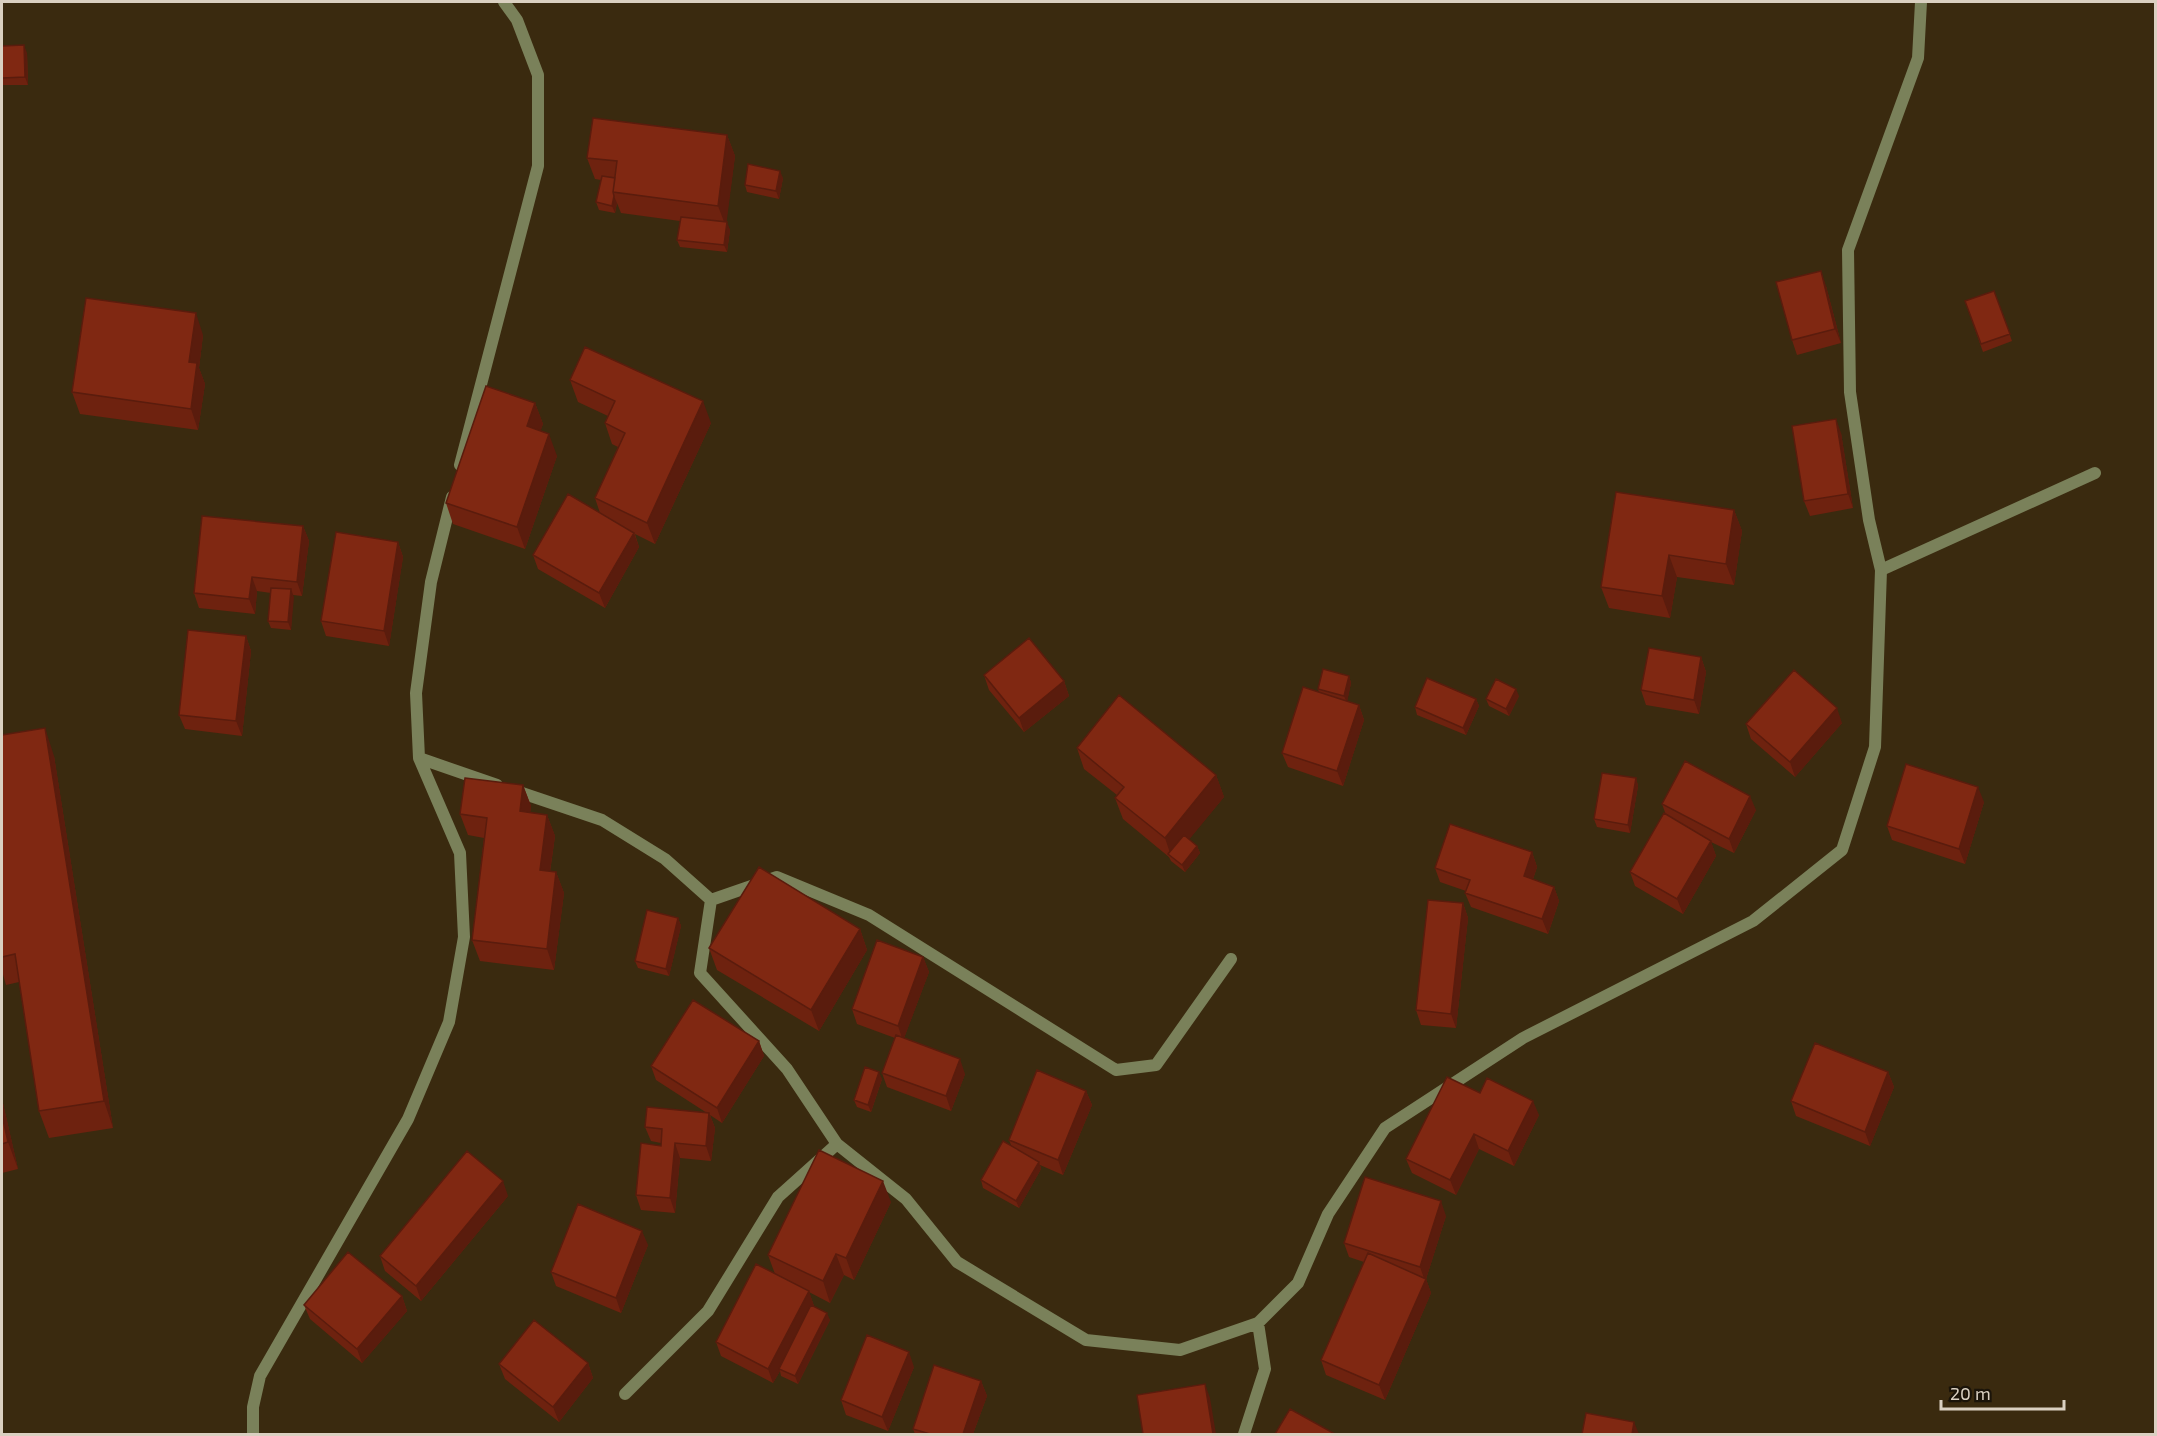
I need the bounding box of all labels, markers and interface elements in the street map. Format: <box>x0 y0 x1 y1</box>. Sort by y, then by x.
scale bar <box>1941 1373 2064 1411</box>
text: 20 m <box>1950 1382 1991 1404</box>

